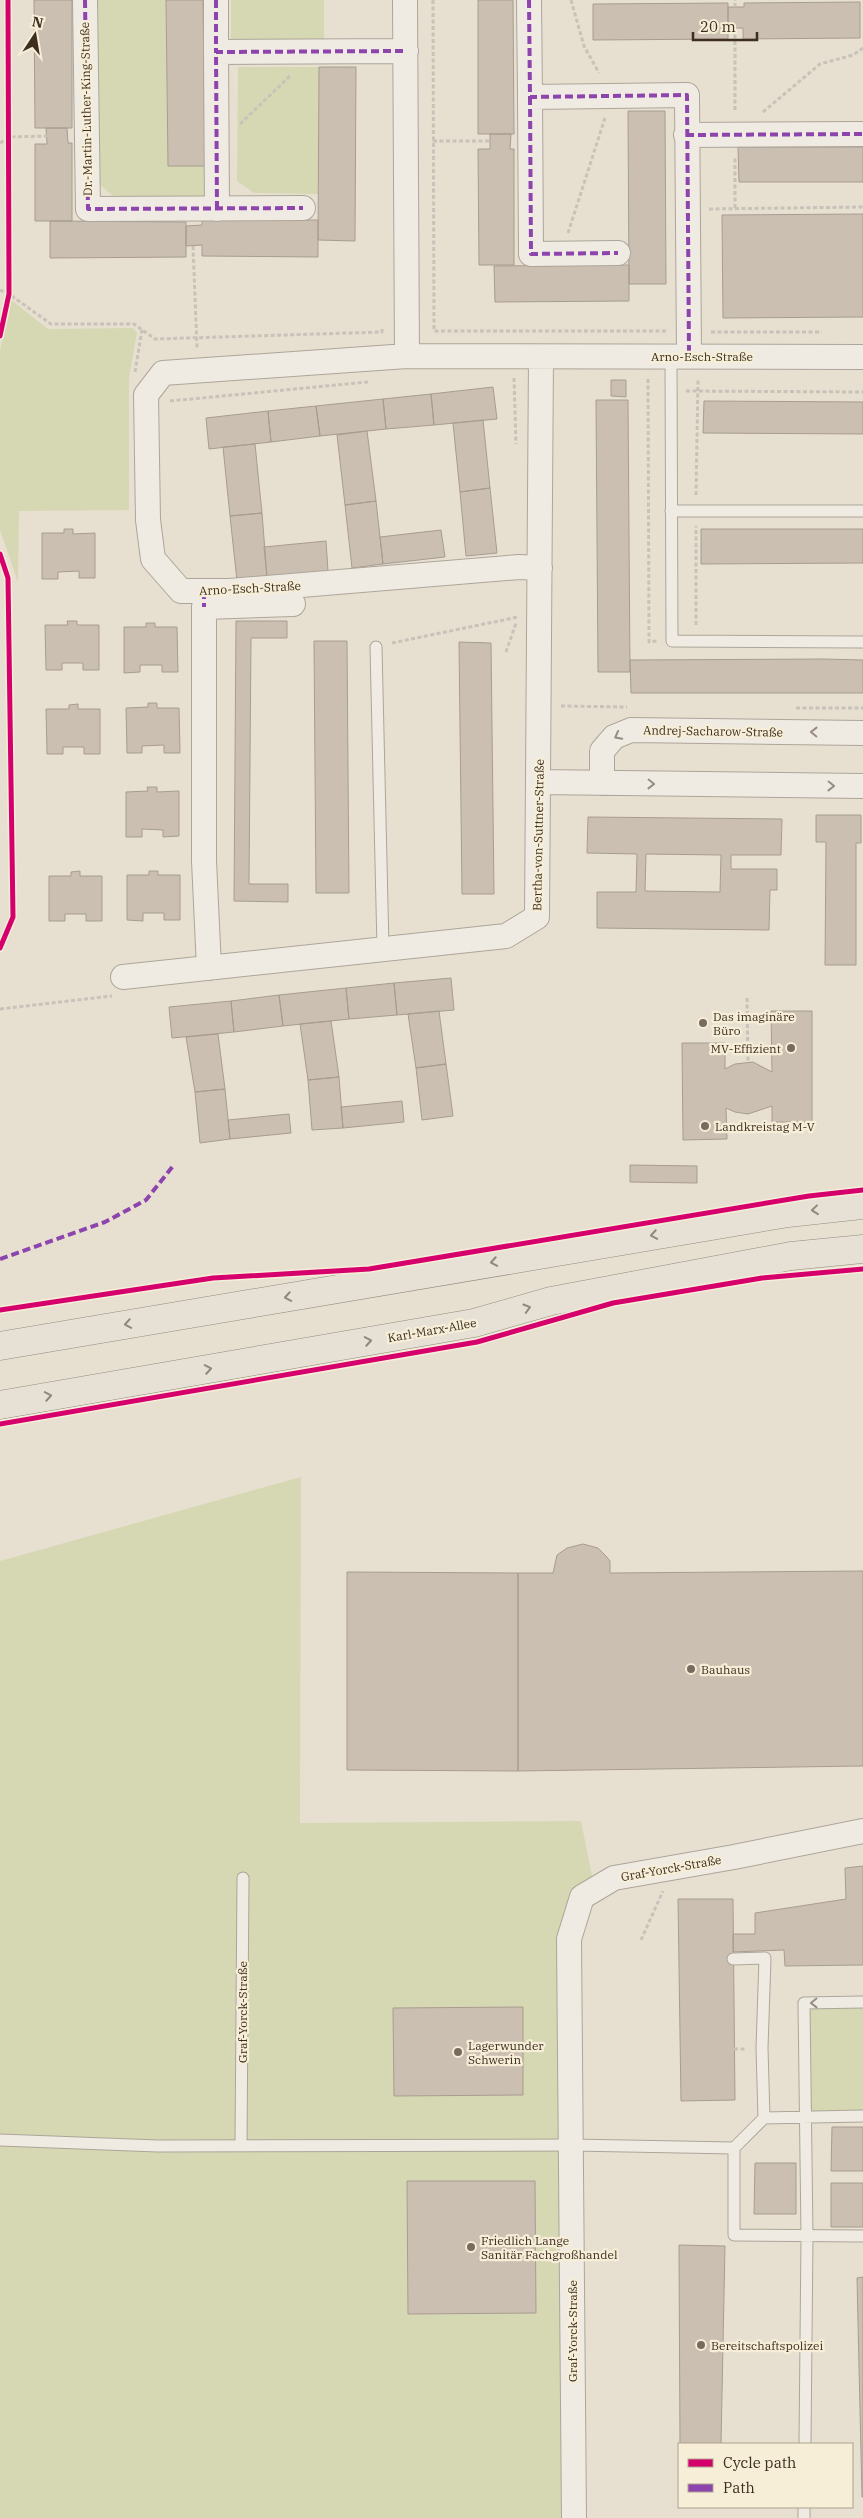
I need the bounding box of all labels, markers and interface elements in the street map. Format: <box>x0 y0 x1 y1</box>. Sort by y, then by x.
north arrow <box>10 10 60 60</box>
scale bar <box>693 10 757 42</box>
text: N <box>30 12 45 32</box>
text: 20 m <box>700 17 736 36</box>
street label: Dr.-Martin-Luther-King-Straße <box>77 22 95 196</box>
street label: Arno-Esch-Straße <box>651 349 753 364</box>
street label: Arno-Esch-Straße <box>199 578 301 598</box>
street label: Andrej-Sacharow-Straße <box>643 722 783 740</box>
one-way arrow <box>810 727 818 738</box>
one-way arrow <box>615 730 624 740</box>
street label: Bertha-von-Suttner-Straße <box>529 759 547 911</box>
one-way arrow <box>647 778 655 789</box>
one-way arrow <box>828 781 835 791</box>
place label: Das imaginäre Büro <box>713 1009 795 1038</box>
marker: Das imaginäre Büro <box>697 1017 709 1029</box>
place label: MV-Effizient <box>711 1041 781 1056</box>
marker: MV-Effizient <box>785 1042 797 1054</box>
place label: Landkreistag M-V <box>715 1119 815 1134</box>
marker: Landkreistag M-V <box>699 1120 711 1132</box>
one-way arrow <box>810 1204 818 1215</box>
one-way arrow <box>650 1230 658 1240</box>
one-way arrow <box>489 1257 498 1267</box>
one-way arrow <box>284 1291 293 1301</box>
one-way arrow <box>523 1303 531 1313</box>
street label: Karl-Marx-Allee <box>387 1315 477 1345</box>
one-way arrow <box>124 1319 133 1329</box>
one-way arrow <box>364 1337 373 1347</box>
one-way arrow <box>204 1364 213 1374</box>
one-way arrow <box>44 1392 52 1402</box>
place label: Bauhaus <box>701 1662 750 1677</box>
marker: Bauhaus <box>685 1663 697 1675</box>
street label: Graf-Yorck-Straße <box>620 1852 722 1884</box>
street label: Graf-Yorck-Straße <box>235 1961 250 2063</box>
one-way arrow <box>810 1998 818 2008</box>
place label: Lagerwunder Schwerin <box>468 2038 544 2067</box>
marker: Lagerwunder Schwerin <box>452 2046 464 2058</box>
place label: Friedlich Lange Sanitär Fachgroßhandel <box>481 2233 618 2262</box>
marker: Friedlich Lange Sanitär Fachgroßhandel <box>465 2241 477 2253</box>
street label: Graf-Yorck-Straße <box>565 2280 580 2382</box>
place label: Bereitschaftspolizei <box>711 2338 823 2353</box>
marker: Bereitschaftspolizei <box>695 2339 707 2351</box>
legend <box>678 2443 853 2508</box>
text: Cycle path <box>723 2453 796 2472</box>
text: Path <box>723 2478 755 2497</box>

